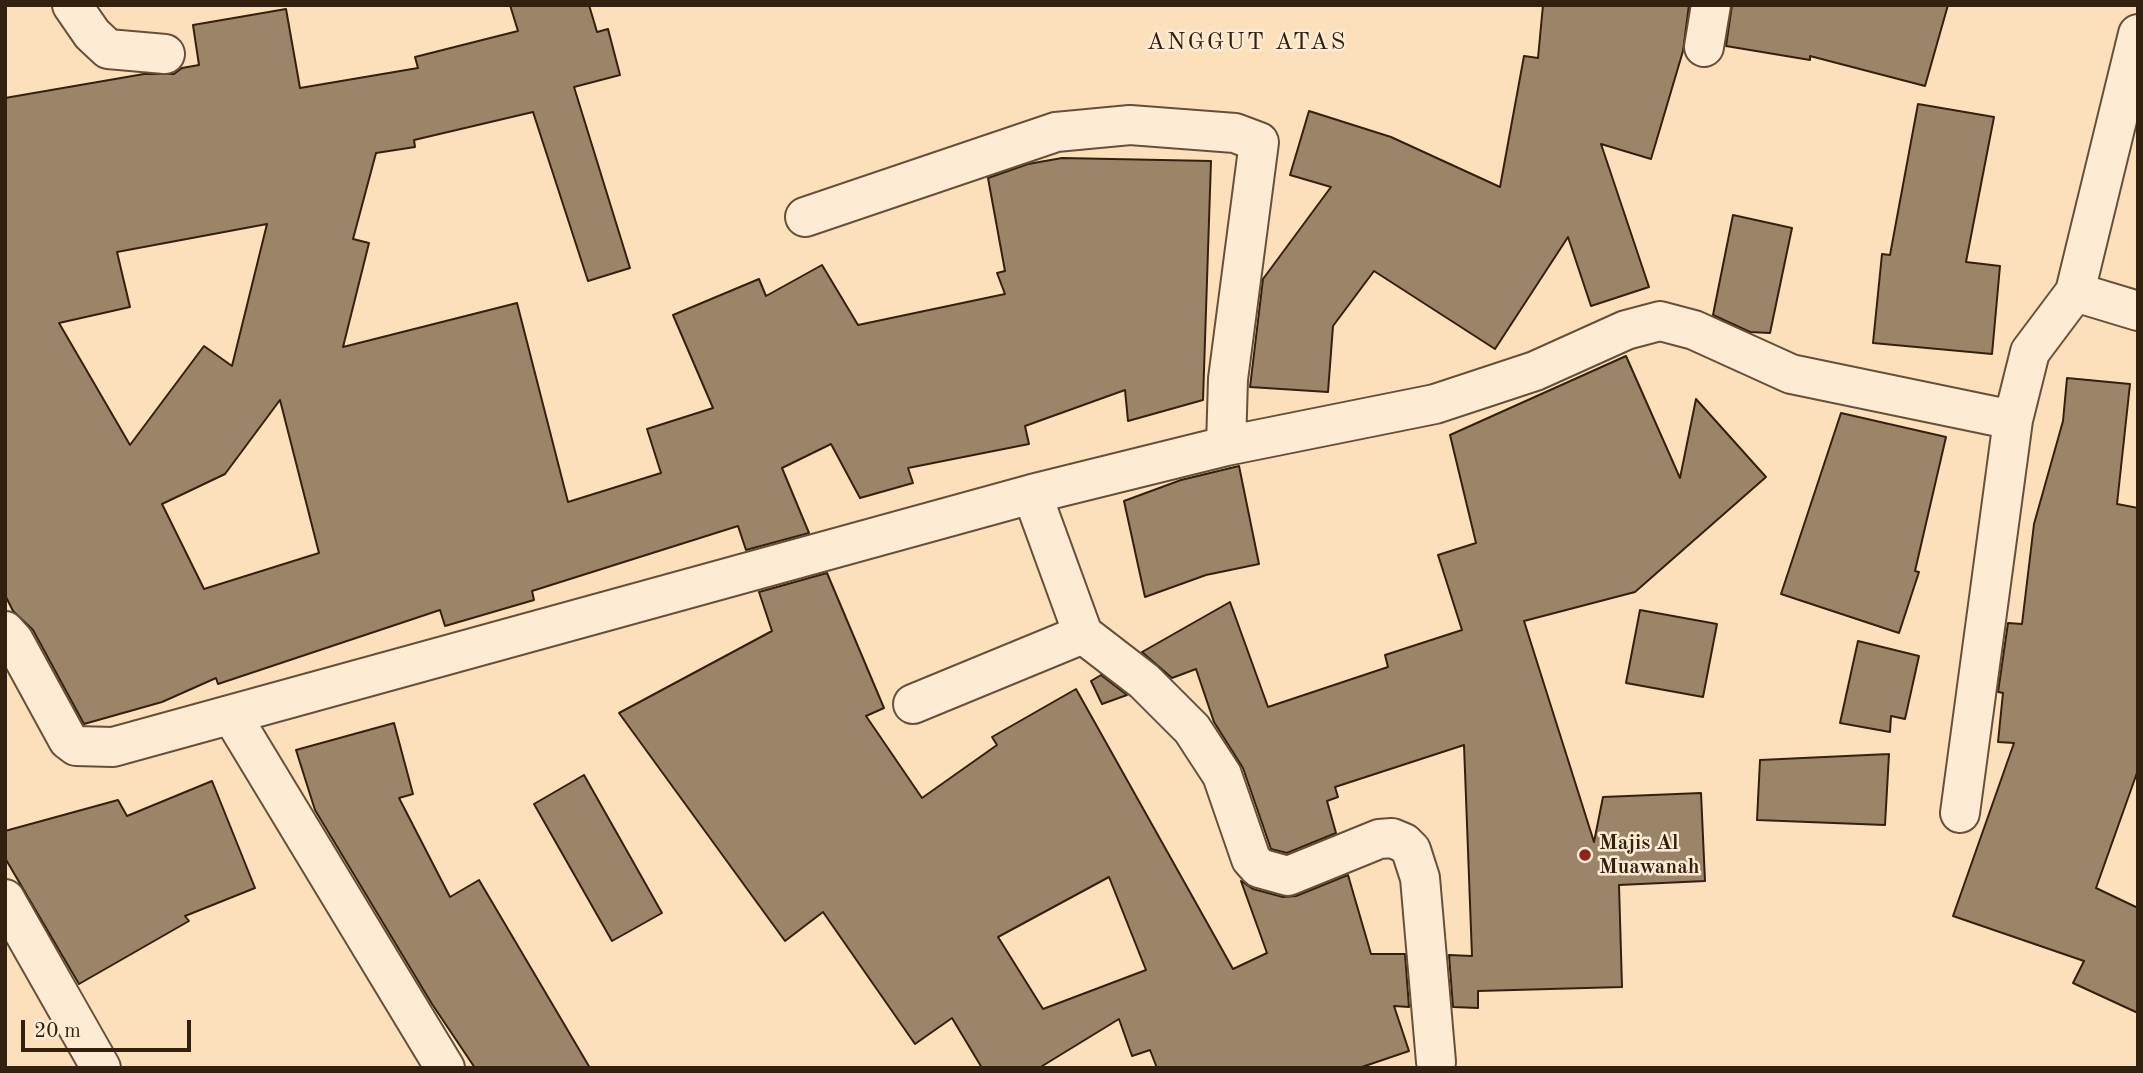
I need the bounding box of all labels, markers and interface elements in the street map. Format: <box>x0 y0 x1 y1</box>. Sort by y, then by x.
district label: ANGGUT ATAS <box>1148 29 1346 57</box>
place label: Majis Al Muawanah <box>1599 830 1700 880</box>
marker: Majis Al Muawanah <box>1577 847 1593 863</box>
scale bar <box>24 1006 194 1050</box>
text: 20 m <box>34 1021 81 1042</box>

